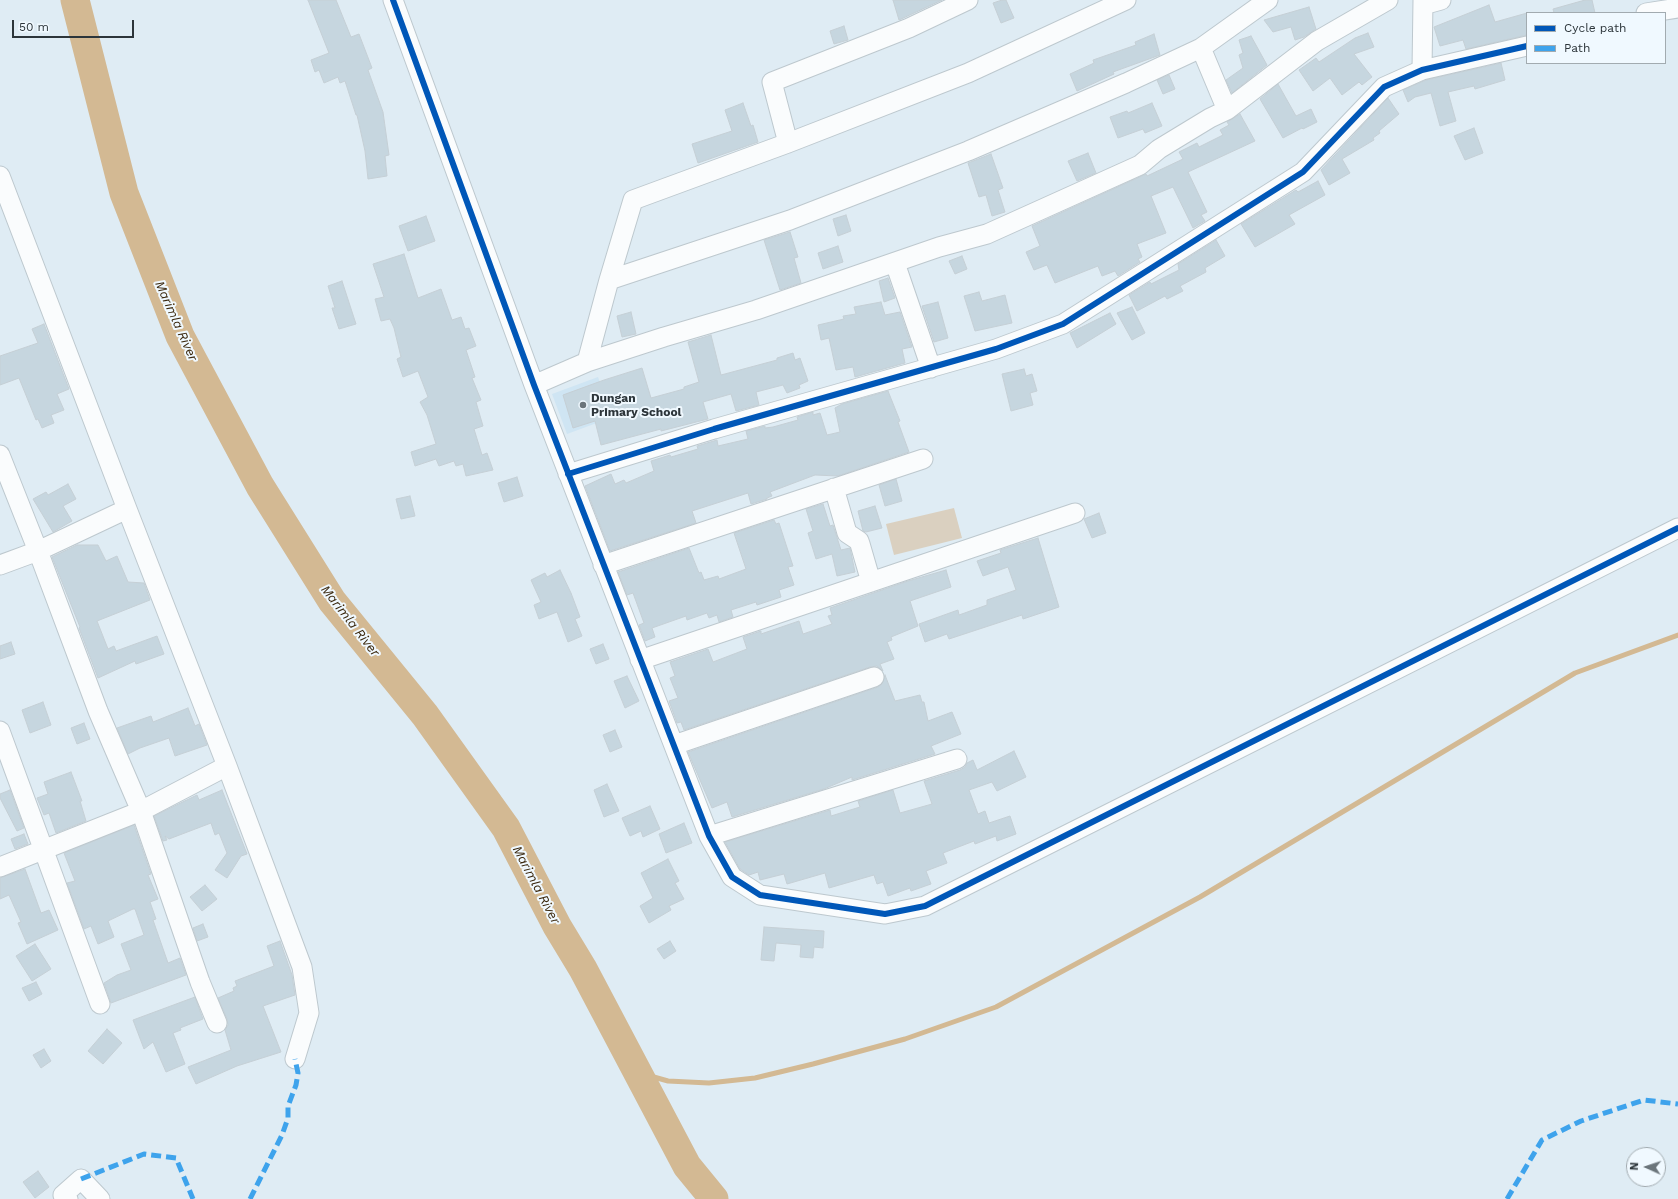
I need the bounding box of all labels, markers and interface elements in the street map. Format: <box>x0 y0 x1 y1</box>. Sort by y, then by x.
scale bar <box>14 12 136 38</box>
legend <box>1526 12 1666 64</box>
text: 50 m <box>19 20 49 34</box>
text: Cycle path <box>1564 21 1626 35</box>
text: Path <box>1564 41 1590 55</box>
water label: Marimla River <box>151 278 201 364</box>
place label: Dungan Primary School <box>591 391 682 419</box>
marker: Dungan Primary School <box>578 400 588 410</box>
water label: Marimla River <box>317 582 383 660</box>
water label: Marimla River <box>509 843 563 927</box>
north arrow <box>1626 1147 1666 1187</box>
text: N <box>1628 1162 1641 1171</box>

